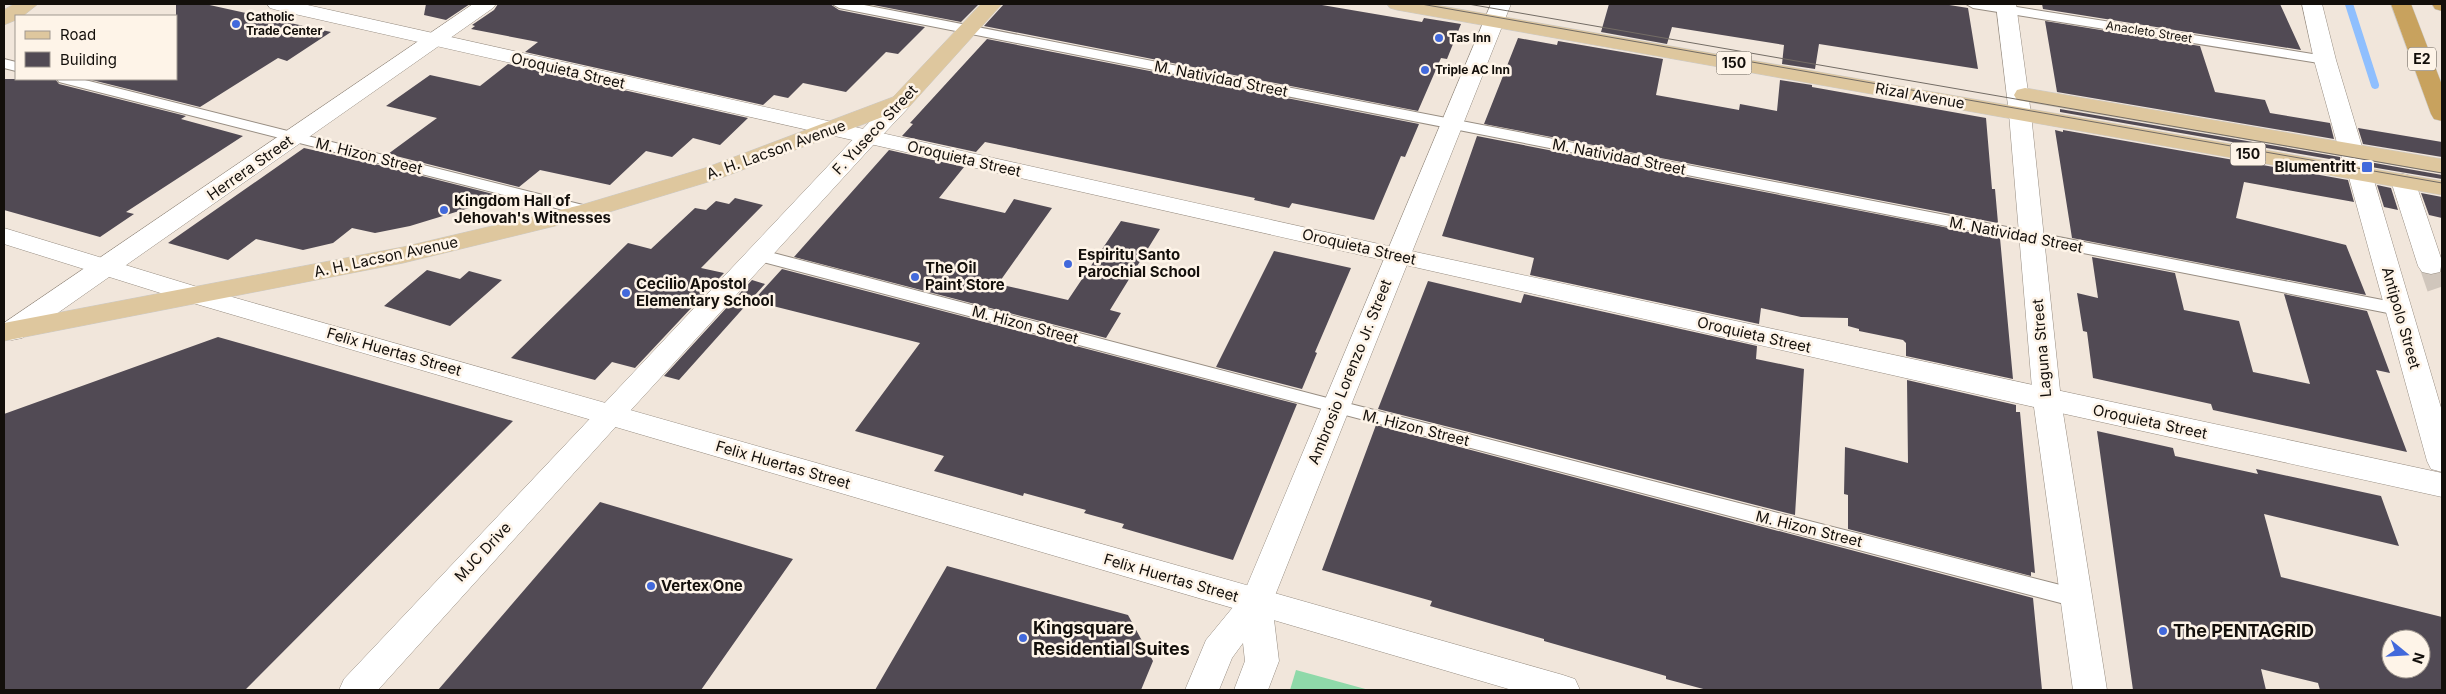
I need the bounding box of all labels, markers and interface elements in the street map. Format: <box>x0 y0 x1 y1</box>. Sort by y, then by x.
place label: Catholic Trade Center <box>246 9 322 38</box>
legend <box>15 15 178 80</box>
street label: Anacleto Street <box>2105 17 2193 46</box>
marker: Catholic Trade Center <box>230 18 242 30</box>
text: Road <box>60 25 96 44</box>
place label: Tas Inn <box>1449 30 1491 45</box>
marker: Tas Inn <box>1433 32 1445 44</box>
street label: Oroquieta Street <box>509 48 627 93</box>
road number: E2 <box>2408 48 2436 70</box>
text: Building <box>60 50 117 69</box>
road number: 150 <box>1716 52 1752 74</box>
street label: M. Natividad Street <box>1153 56 1290 101</box>
place label: Triple AC Inn <box>1435 62 1510 77</box>
marker: Triple AC Inn <box>1419 64 1431 76</box>
street label: Rizal Avenue <box>1874 78 1966 113</box>
street label: F. Yuseco Street <box>828 81 921 179</box>
street label: A. H. Lacson Avenue <box>704 116 848 184</box>
street label: Herrera Street <box>203 131 296 204</box>
street label: M. Hizon Street <box>314 133 425 178</box>
street label: M. Natividad Street <box>1551 134 1688 179</box>
street label: Oroquieta Street <box>905 136 1023 181</box>
road number: 150 <box>2230 142 2266 166</box>
place label: Blumentritt <box>2274 157 2357 176</box>
marker: Blumentritt <box>2360 160 2374 174</box>
place label: Kingdom Hall of Jehovah's Witnesses <box>454 191 611 227</box>
marker: Kingdom Hall of Jehovah's Witnesses <box>438 204 450 216</box>
street label: M. Natividad Street <box>1948 212 2085 257</box>
street label: Oroquieta Street <box>1300 224 1418 269</box>
street label: A. H. Lacson Avenue <box>312 232 460 281</box>
place label: Espiritu Santo Parochial School <box>1078 245 1200 281</box>
place label: The Oil Paint Store <box>925 258 1005 294</box>
marker: Espiritu Santo Parochial School <box>1062 258 1074 270</box>
street label: Antipolo Street <box>2378 265 2425 371</box>
marker: The Oil Paint Store <box>909 271 921 283</box>
place label: Cecilio Apostol Elementary School <box>636 274 774 310</box>
street label: Ambrosio Lorenzo Jr. Street <box>1304 277 1395 467</box>
marker: Cecilio Apostol Elementary School <box>620 287 632 299</box>
street label: Laguna Street <box>2028 298 2055 398</box>
street label: M. Hizon Street <box>970 301 1080 348</box>
street label: Oroquieta Street <box>1695 312 1813 357</box>
street label: Felix Huertas Street <box>325 323 464 380</box>
street label: Oroquieta Street <box>2091 400 2209 443</box>
street label: M. Hizon Street <box>1361 405 1472 450</box>
street label: Felix Huertas Street <box>714 436 853 493</box>
street label: M. Hizon Street <box>1754 506 1865 551</box>
street label: MJC Drive <box>450 518 515 585</box>
street label: Felix Huertas Street <box>1102 549 1241 606</box>
place label: Vertex One <box>661 576 743 595</box>
marker: Vertex One <box>645 580 657 592</box>
place label: Kingsquare Residential Suites <box>1033 617 1190 659</box>
place label: The PENTAGRID <box>2173 620 2314 641</box>
marker: The PENTAGRID <box>2157 625 2169 637</box>
north arrow <box>2381 629 2431 679</box>
marker: Kingsquare Residential Suites <box>1017 632 1029 644</box>
text: N <box>2409 650 2429 666</box>

